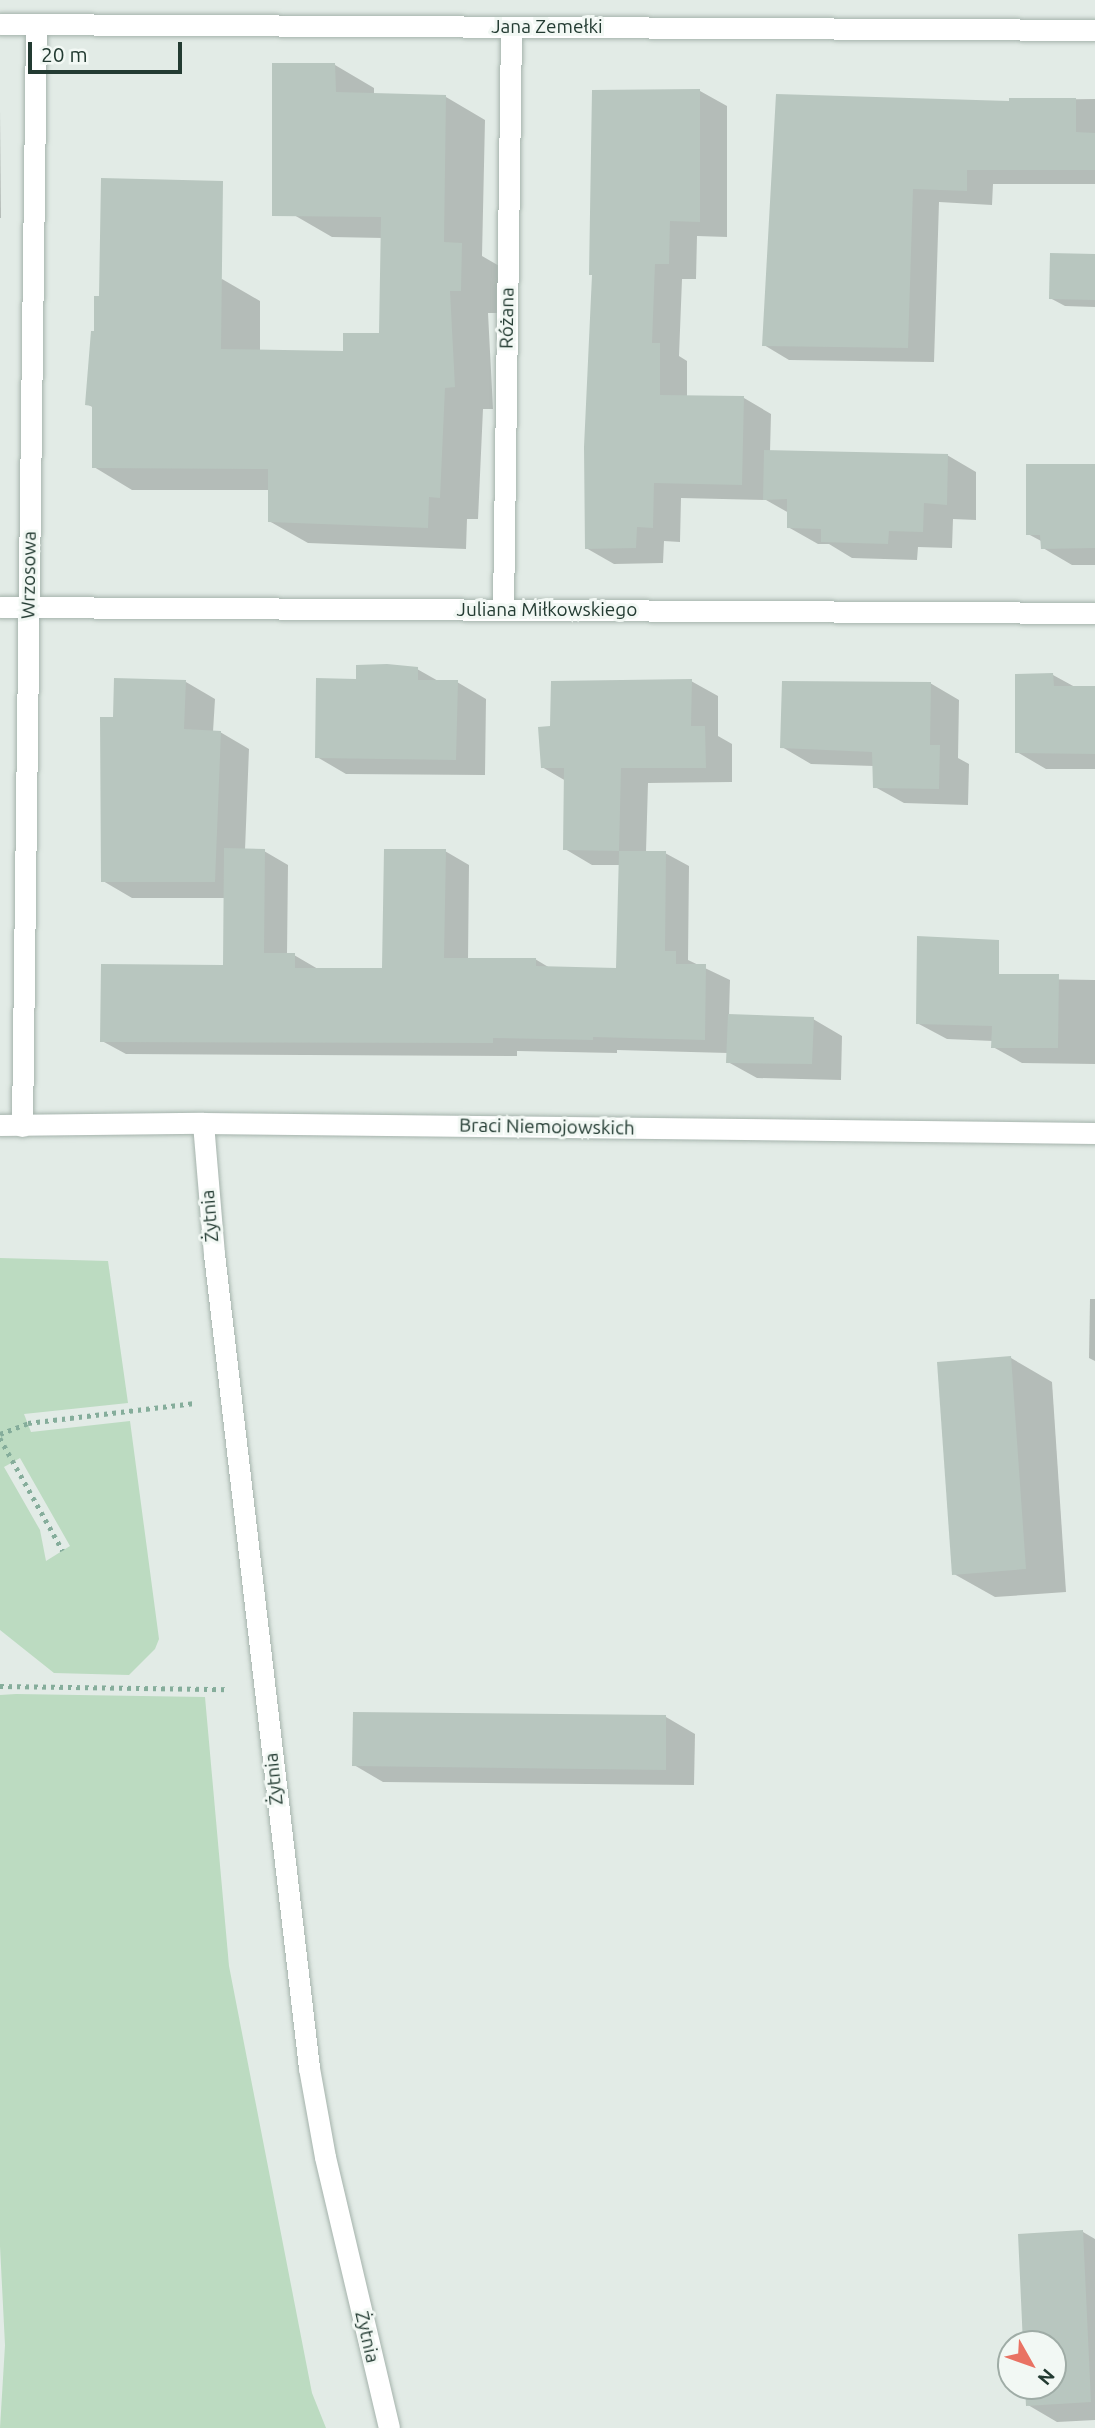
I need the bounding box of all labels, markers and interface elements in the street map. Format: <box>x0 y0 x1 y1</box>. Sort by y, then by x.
street label: Jana Zemełki <box>491 16 603 38</box>
scale bar <box>32 28 186 72</box>
text: 20 m <box>41 42 88 66</box>
street label: Różana <box>495 287 519 349</box>
street label: Wrzosowa <box>17 531 41 619</box>
street label: Juliana Miłkowskiego <box>457 599 637 621</box>
street label: Braci Niemojowskich <box>459 1114 635 1140</box>
street label: Żytnia <box>196 1189 224 1243</box>
street label: Żytnia <box>260 1752 288 1806</box>
street label: Żytnia <box>350 2309 384 2365</box>
north arrow <box>997 2330 1067 2400</box>
text: N <box>1034 2365 1060 2390</box>

